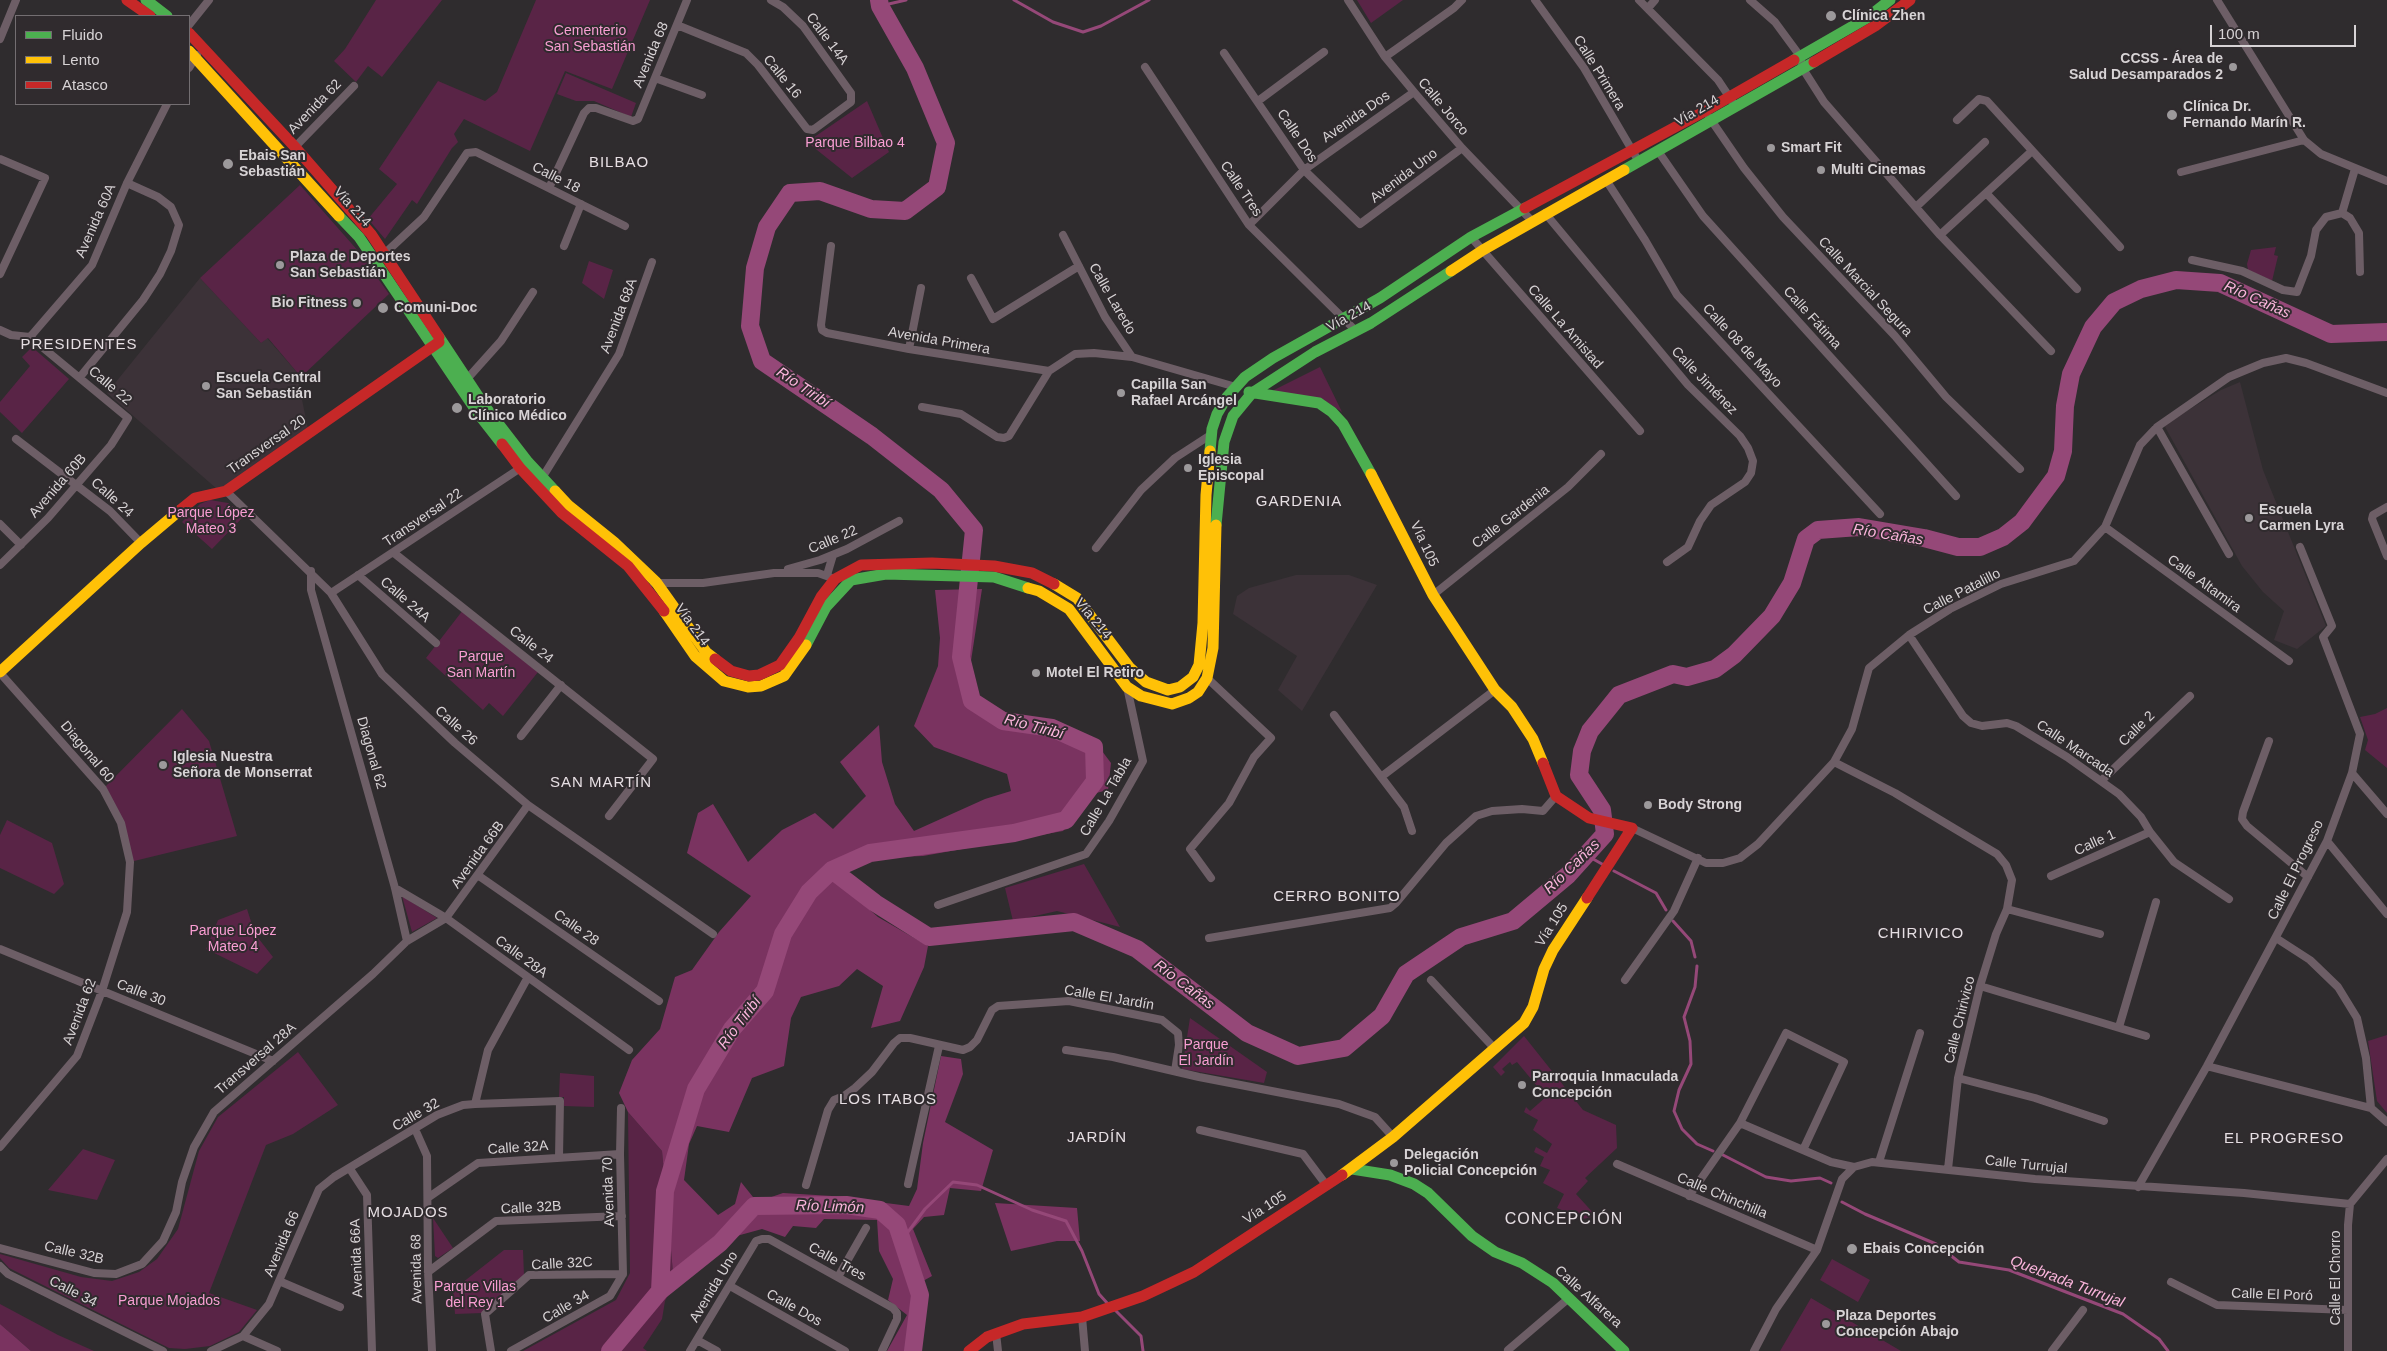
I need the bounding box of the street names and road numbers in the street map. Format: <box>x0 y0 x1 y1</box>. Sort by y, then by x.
street label: Calle 14A <box>802 10 852 68</box>
street label: Avenida 68 <box>630 20 672 90</box>
street label: Calle Primera <box>1569 33 1629 113</box>
street label: Calle 16 <box>759 52 805 102</box>
street label: Calle Jorco <box>1414 75 1472 139</box>
street label: Avenida 62 <box>285 76 345 138</box>
street label: Avenida Dos <box>1319 87 1393 147</box>
street label: Vía 214 <box>1672 92 1722 130</box>
street label: Calle Dos <box>1273 106 1321 166</box>
street label: Avenida Uno <box>1367 145 1441 207</box>
street label: Calle Tres <box>1216 158 1266 220</box>
street label: Calle 18 <box>529 159 583 197</box>
street label: Avenida 60A <box>72 181 120 261</box>
street label: Vía 214 <box>330 183 374 231</box>
street label: Calle Marcial Segura <box>1815 234 1915 340</box>
street label: Calle Laredo <box>1085 260 1139 338</box>
street label: Avenida 68A <box>597 276 641 356</box>
street label: Calle La Amistad <box>1524 282 1606 372</box>
street label: Calle Fátima <box>1779 283 1845 353</box>
street label: Vía 214 <box>1324 298 1374 336</box>
street label: Calle 08 de Mayo <box>1699 300 1785 392</box>
street label: Avenida Primera <box>887 324 991 358</box>
street label: Calle Jiménez <box>1667 344 1741 418</box>
street label: Calle 22 <box>85 363 135 409</box>
street label: Transversal 20 <box>224 412 310 478</box>
street label: Avenida 60B <box>26 451 90 521</box>
street label: Calle 24 <box>87 475 137 521</box>
street label: Calle Gardenia <box>1469 482 1553 552</box>
street label: Transversal 22 <box>380 485 466 551</box>
street label: Vía 105 <box>1406 519 1442 569</box>
street label: Calle 22 <box>806 522 860 558</box>
street label: Calle Altamira <box>2164 552 2244 616</box>
street label: Calle Patalillo <box>1920 565 2004 619</box>
street label: Calle 24A <box>377 574 433 626</box>
street label: Vía 214 <box>1071 595 1115 643</box>
street label: Vía 214 <box>671 601 713 649</box>
street label: Calle 24 <box>506 623 556 667</box>
street label: Calle 26 <box>431 703 481 749</box>
street label: Calle 2 <box>2115 708 2159 750</box>
street label: Diagonal 62 <box>353 715 389 791</box>
street label: Calle Marcada <box>2033 717 2117 781</box>
street label: Diagonal 60 <box>57 718 117 786</box>
street label: Calle La Tabla <box>1077 754 1135 840</box>
street label: Calle El Progreso <box>2265 817 2327 923</box>
street label: Avenida 66B <box>448 818 508 892</box>
street label: Calle 1 <box>2072 826 2118 860</box>
street label: Vía 105 <box>1532 900 1572 950</box>
street label: Calle 28 <box>550 906 602 950</box>
street label: Calle 28A <box>492 932 550 982</box>
street label: Calle Chirivico <box>1941 975 1979 1065</box>
street label: Avenida 62 <box>60 976 100 1048</box>
street label: Calle 30 <box>114 976 168 1010</box>
street label: Calle El Jardín <box>1063 982 1155 1014</box>
street label: Transversal 28A <box>212 1019 300 1099</box>
street label: Calle 32 <box>390 1095 442 1135</box>
street label: Calle 32A <box>487 1138 549 1158</box>
street label: Calle Turrujal <box>1984 1152 2068 1178</box>
street label: Avenida 70 <box>599 1157 619 1227</box>
street label: Calle Chinchilla <box>1674 1169 1770 1223</box>
street label: Vía 105 <box>1240 1188 1290 1228</box>
street label: Calle 32B <box>500 1198 562 1218</box>
street label: Avenida 66 <box>261 1209 303 1279</box>
street label: Avenida 66A <box>347 1218 367 1298</box>
street label: Calle El Chorro <box>2328 1231 2344 1325</box>
street label: Avenida 68 <box>408 1234 426 1304</box>
street label: Calle 32B <box>43 1238 105 1268</box>
street label: Calle Tres <box>805 1239 869 1285</box>
street label: Avenida Uno <box>686 1248 742 1326</box>
street label: Calle 32C <box>531 1254 593 1274</box>
street label: Calle Alfarera <box>1551 1262 1625 1332</box>
street label: Calle 34 <box>46 1273 100 1311</box>
street label: Calle El Poró <box>2231 1285 2313 1305</box>
street label: Calle Dos <box>763 1286 825 1330</box>
street label: Calle 34 <box>540 1287 592 1327</box>

